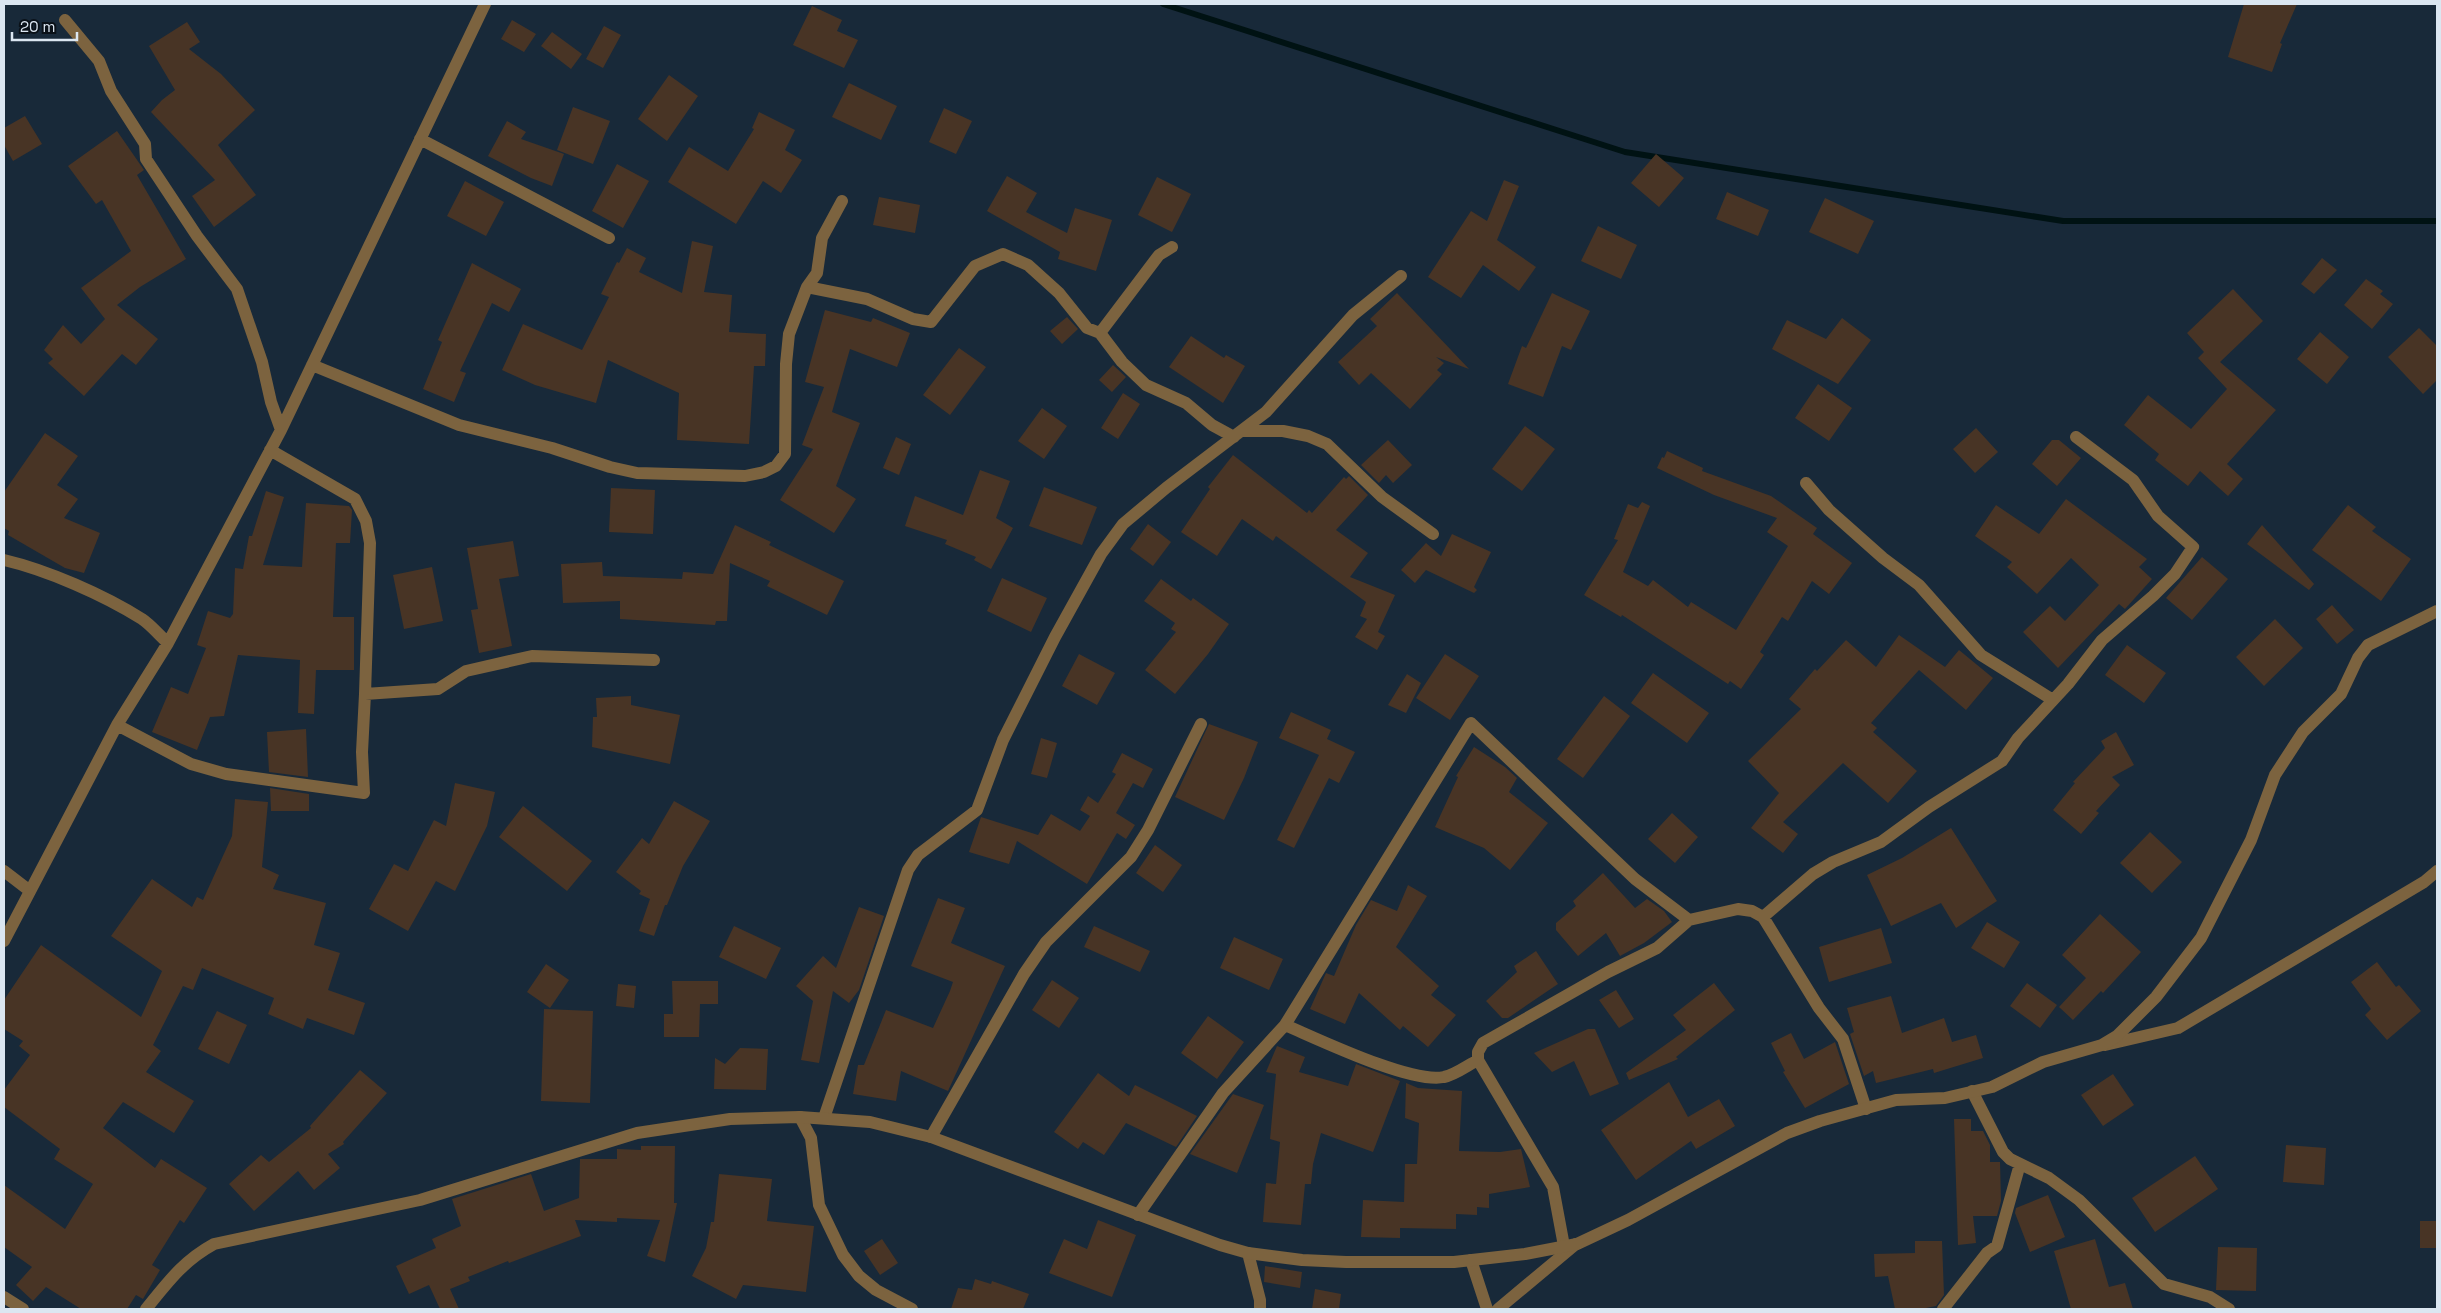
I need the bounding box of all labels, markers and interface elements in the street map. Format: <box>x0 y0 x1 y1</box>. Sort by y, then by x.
scale bar <box>12 10 78 42</box>
text: 20 m <box>20 17 55 36</box>

